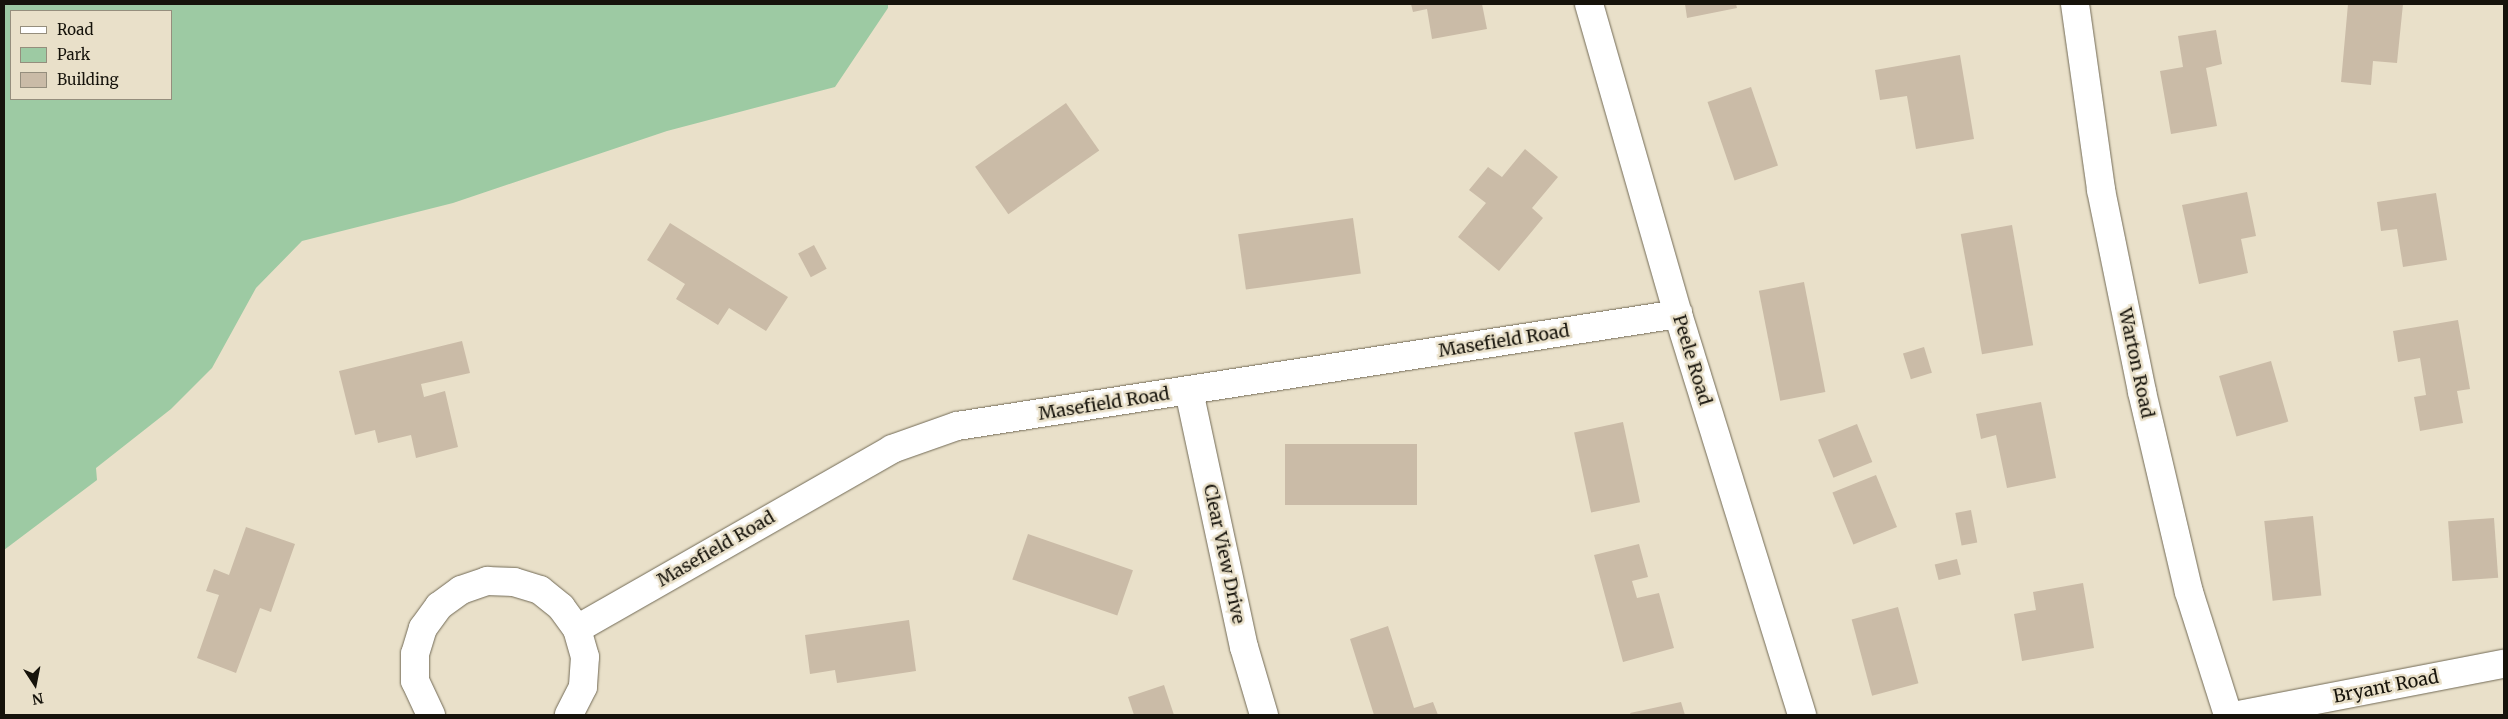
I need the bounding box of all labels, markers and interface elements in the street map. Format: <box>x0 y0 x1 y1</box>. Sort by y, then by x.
legend <box>10 10 172 100</box>
text: Road <box>57 20 93 39</box>
text: Park <box>57 45 90 64</box>
text: Building <box>57 70 119 89</box>
street label: Warton Road <box>2114 306 2158 420</box>
street label: Peele Road <box>1668 312 1716 408</box>
street label: Masefield Road <box>1437 320 1571 362</box>
street label: Masefield Road <box>1037 383 1171 425</box>
street label: Clear View Drive <box>1199 482 1249 626</box>
street label: Masefield Road <box>653 507 779 591</box>
north arrow <box>10 659 60 709</box>
street label: Bryant Road <box>2331 666 2441 708</box>
text: N <box>31 689 45 709</box>

